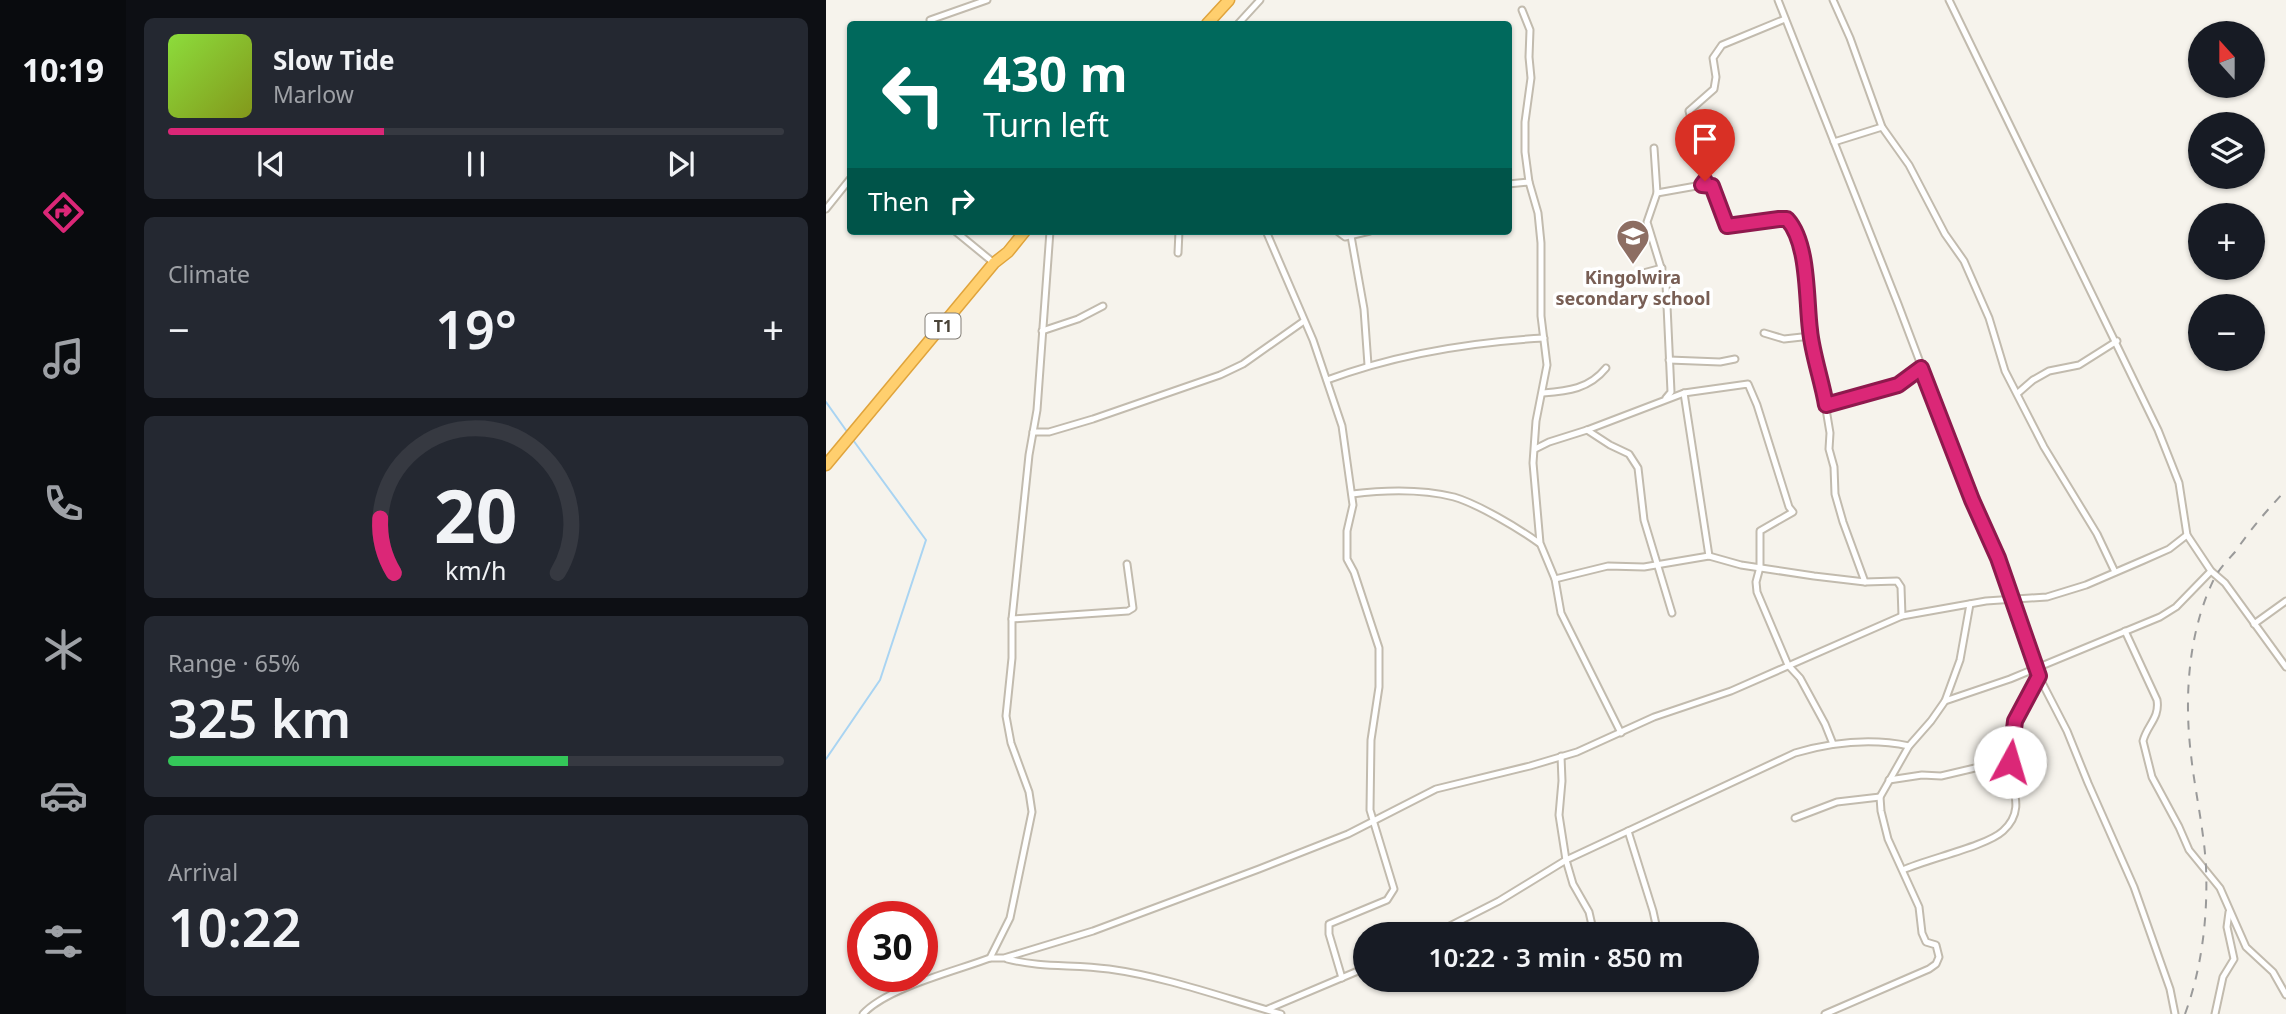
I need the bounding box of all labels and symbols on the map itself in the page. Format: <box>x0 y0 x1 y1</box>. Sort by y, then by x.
north arrow <box>2188 21 2264 98</box>
pin <box>1675 109 1735 181</box>
school or university icon: Kingolwira secondary school <box>1614 217 1652 266</box>
place label: Kingolwira secondary school <box>1555 265 1711 310</box>
road number: T1 <box>926 314 960 338</box>
position arrow <box>1973 725 2047 799</box>
speed limit sign: 30 <box>847 901 938 992</box>

